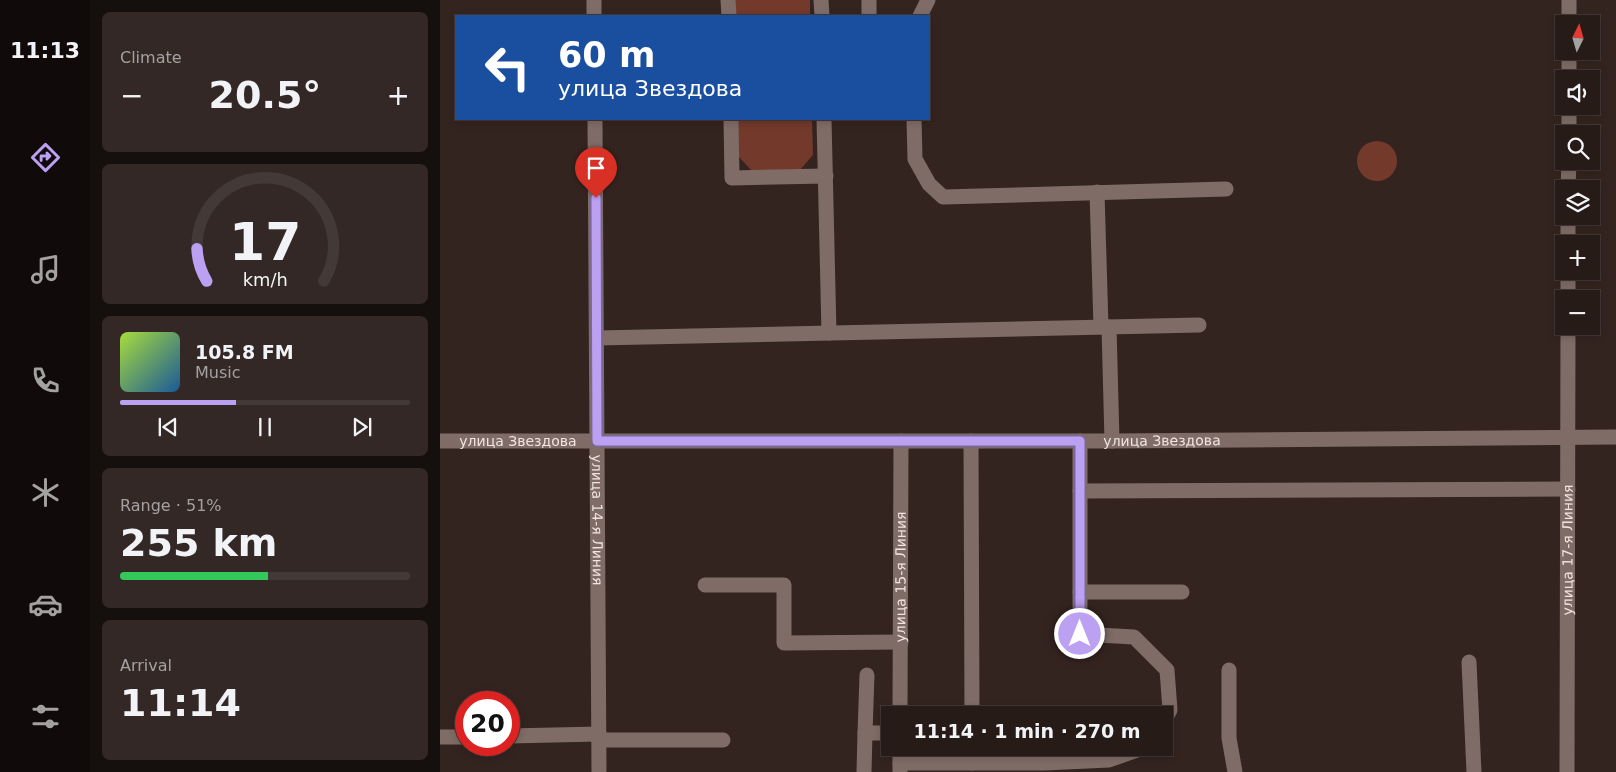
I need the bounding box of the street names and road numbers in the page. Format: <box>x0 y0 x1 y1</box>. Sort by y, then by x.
street label: улица Звездова <box>1103 432 1221 449</box>
street label: улица Звездова <box>459 433 577 449</box>
street label: улица 14-я Линия <box>589 454 606 586</box>
street label: улица 17-я Линия <box>1559 484 1576 616</box>
street label: улица 15-я Линия <box>892 511 909 643</box>

